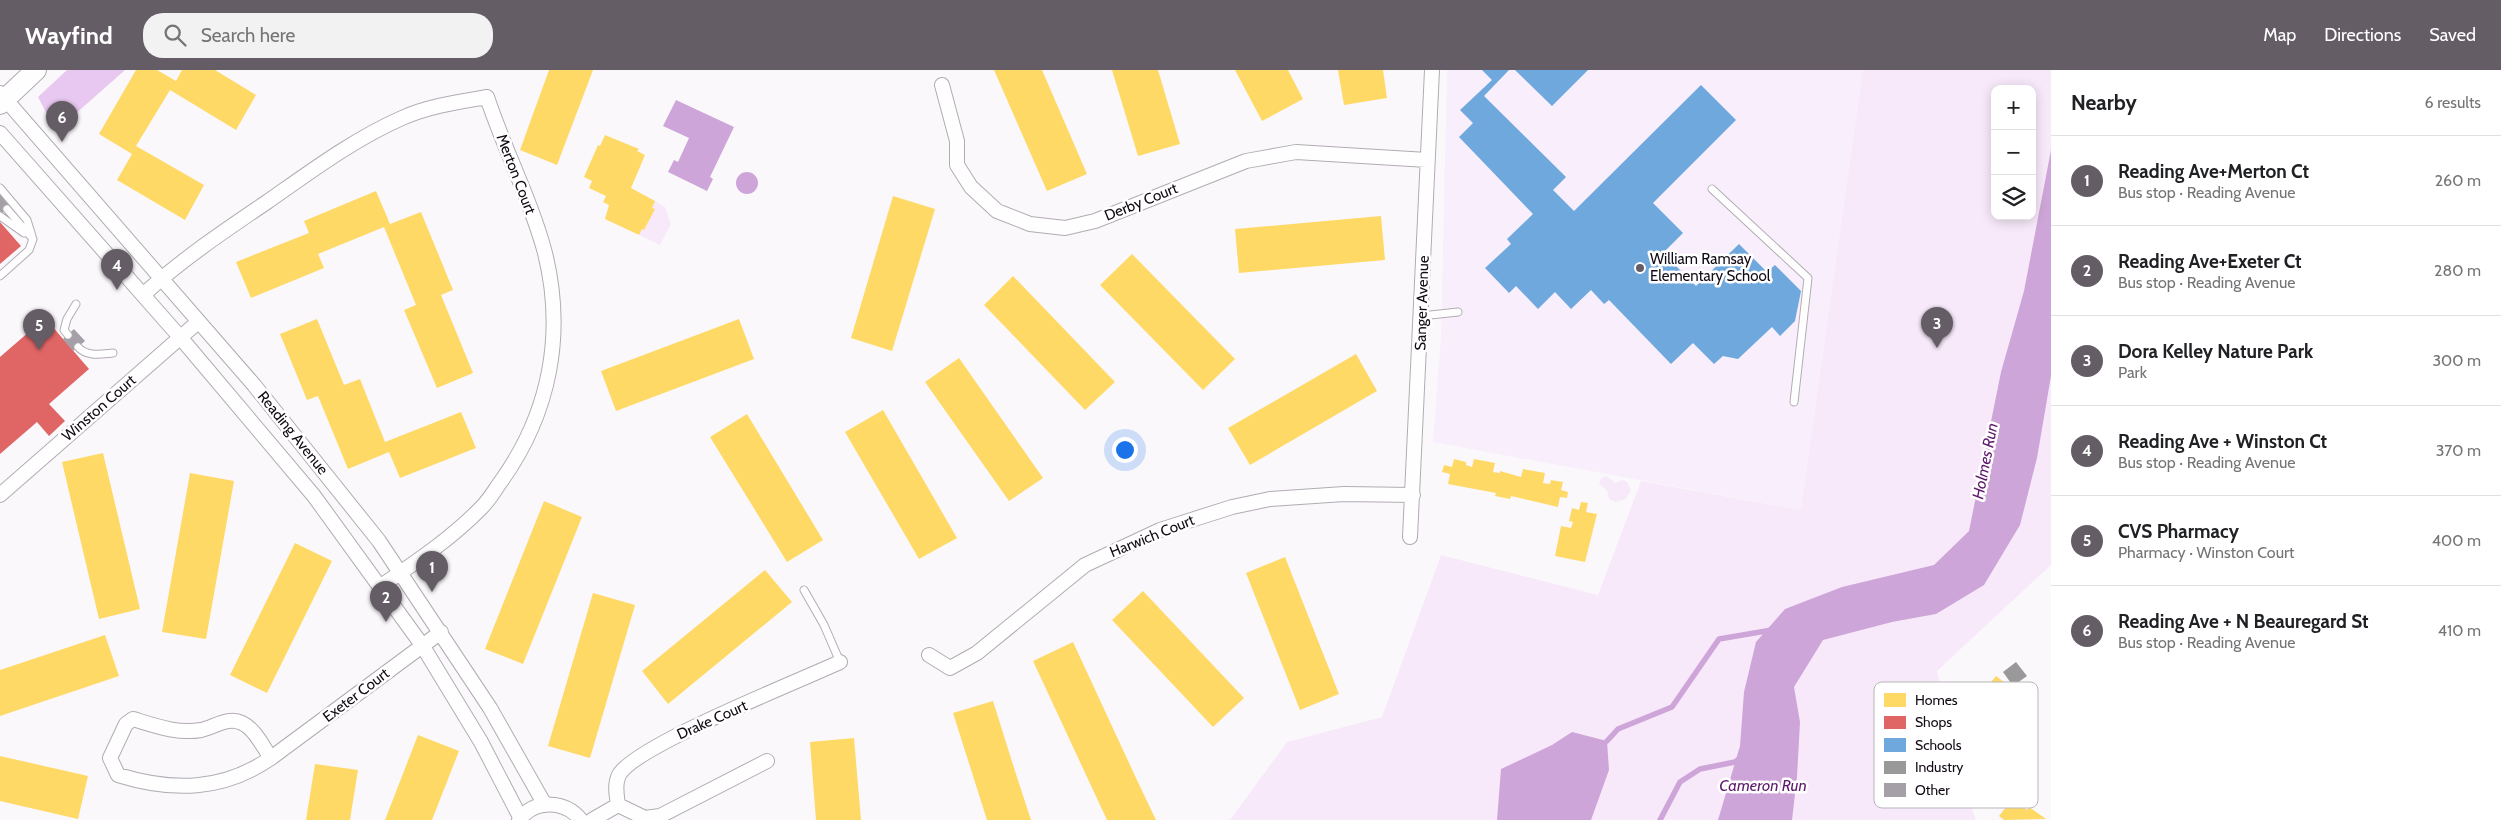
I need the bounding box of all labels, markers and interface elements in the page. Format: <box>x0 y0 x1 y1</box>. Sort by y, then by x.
search box <box>143 13 493 58</box>
text: Wayfind <box>25 21 113 50</box>
icon: search <box>161 21 189 49</box>
text: Search here <box>201 24 295 47</box>
text: Map <box>2263 24 2296 46</box>
text: Directions <box>2324 24 2401 46</box>
text: Saved <box>2429 24 2476 46</box>
map controls <box>1991 85 2036 220</box>
button: + <box>1991 85 2036 130</box>
text: Nearby <box>2071 90 2137 115</box>
text: 6 results <box>2425 93 2481 112</box>
pin: 6 <box>46 101 78 142</box>
button: − <box>1991 130 2036 175</box>
street label: Merton Court <box>492 131 540 217</box>
text: Reading Ave+Merton Ct <box>2118 160 2309 183</box>
text: 1 <box>2084 171 2090 190</box>
text: 260 m <box>2435 171 2481 190</box>
button: layers <box>1991 175 2036 220</box>
street label: Derby Court <box>1102 179 1180 225</box>
text: Bus stop · Reading Avenue <box>2118 183 2296 202</box>
pin: 4 <box>101 249 133 290</box>
place label: William Ramsay Elementary School <box>1650 250 1771 285</box>
text: Reading Ave+Exeter Ct <box>2118 250 2302 273</box>
street label: Sanger Avenue <box>1411 255 1433 351</box>
text: 2 <box>2083 261 2091 280</box>
text: 280 m <box>2434 261 2481 280</box>
marker: William Ramsay Elementary School <box>1634 262 1646 274</box>
text: Bus stop · Reading Avenue <box>2118 273 2296 292</box>
pin: 3 <box>1921 307 1953 348</box>
pin: 5 <box>23 309 55 350</box>
text: Dora Kelley Nature Park <box>2118 340 2313 363</box>
text: 3 <box>2083 351 2091 370</box>
text: 300 m <box>2432 351 2481 370</box>
text: Park <box>2118 363 2147 382</box>
street label: Winston Court <box>58 371 140 445</box>
street label: Reading Avenue <box>254 388 332 479</box>
water label: Holmes Run <box>1968 421 2002 501</box>
text: Reading Ave + Winston Ct <box>2118 430 2327 453</box>
your location <box>1112 437 1138 463</box>
text: 4 <box>2082 441 2092 460</box>
text: 370 m <box>2436 441 2481 460</box>
text: Bus stop · Reading Avenue <box>2118 453 2296 472</box>
street label: Harwich Court <box>1107 511 1197 561</box>
text: CVS Pharmacy <box>2118 520 2239 543</box>
text: 5 <box>2083 531 2091 550</box>
text: 400 m <box>2432 531 2481 550</box>
text: Pharmacy · Winston Court <box>2118 543 2295 562</box>
pin: 1 <box>416 551 448 592</box>
pin: 2 <box>370 581 402 622</box>
text: Reading Ave + N Beauregard St <box>2118 610 2369 633</box>
text: 6 <box>2083 621 2092 640</box>
text: 410 m <box>2438 621 2481 640</box>
text: Bus stop · Reading Avenue <box>2118 633 2296 652</box>
street label: Exeter Court <box>319 664 393 726</box>
legend <box>1874 682 2038 808</box>
text: Homes <box>1915 691 1958 709</box>
street label: Drake Court <box>674 697 750 743</box>
text: Shops <box>1915 713 1952 731</box>
text: Schools <box>1915 736 1962 754</box>
text: Industry <box>1915 758 1963 776</box>
water label: Cameron Run <box>1719 776 1807 795</box>
text: Other <box>1915 781 1950 799</box>

